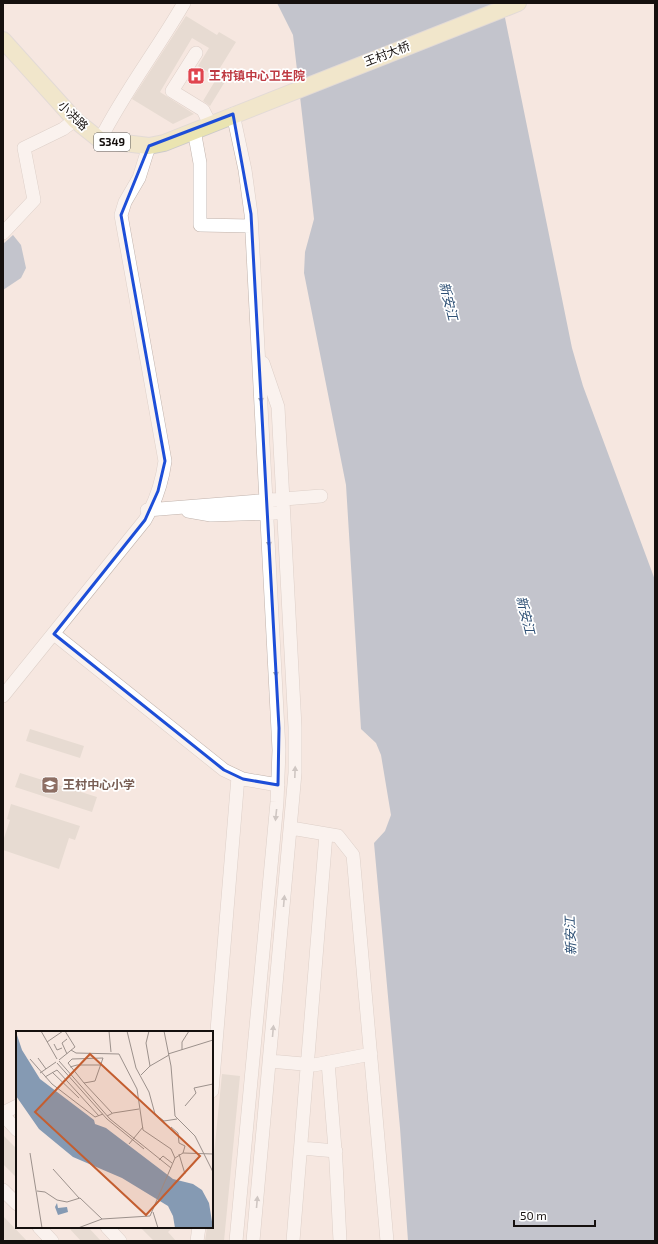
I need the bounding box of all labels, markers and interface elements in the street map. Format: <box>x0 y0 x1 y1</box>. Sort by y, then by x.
street label: 王村大桥 <box>362 38 412 68</box>
hospital icon: 王村镇中心卫生院 <box>186 66 206 86</box>
place label: 王村镇中心卫生院 <box>209 68 305 82</box>
street label: 小洪路 <box>56 98 92 133</box>
road number: S349 <box>94 133 130 151</box>
water label: 新安江 <box>437 280 462 324</box>
one-way arrow <box>258 391 265 403</box>
one-way arrow <box>266 535 272 548</box>
water label: 新安江 <box>514 594 539 638</box>
one-way arrow <box>273 665 279 678</box>
one-way arrow <box>292 765 298 778</box>
school or university icon: 王村中心小学 <box>40 775 60 795</box>
place label: 王村中心小学 <box>63 777 135 791</box>
one-way arrow <box>273 809 279 821</box>
one-way arrow <box>281 895 288 907</box>
water label: 新安江 <box>561 914 579 956</box>
one-way arrow <box>269 1025 276 1037</box>
inset map <box>16 1031 213 1228</box>
one-way arrow <box>254 1196 260 1208</box>
scale bar <box>514 1202 595 1228</box>
text: 50 m <box>520 1208 547 1222</box>

